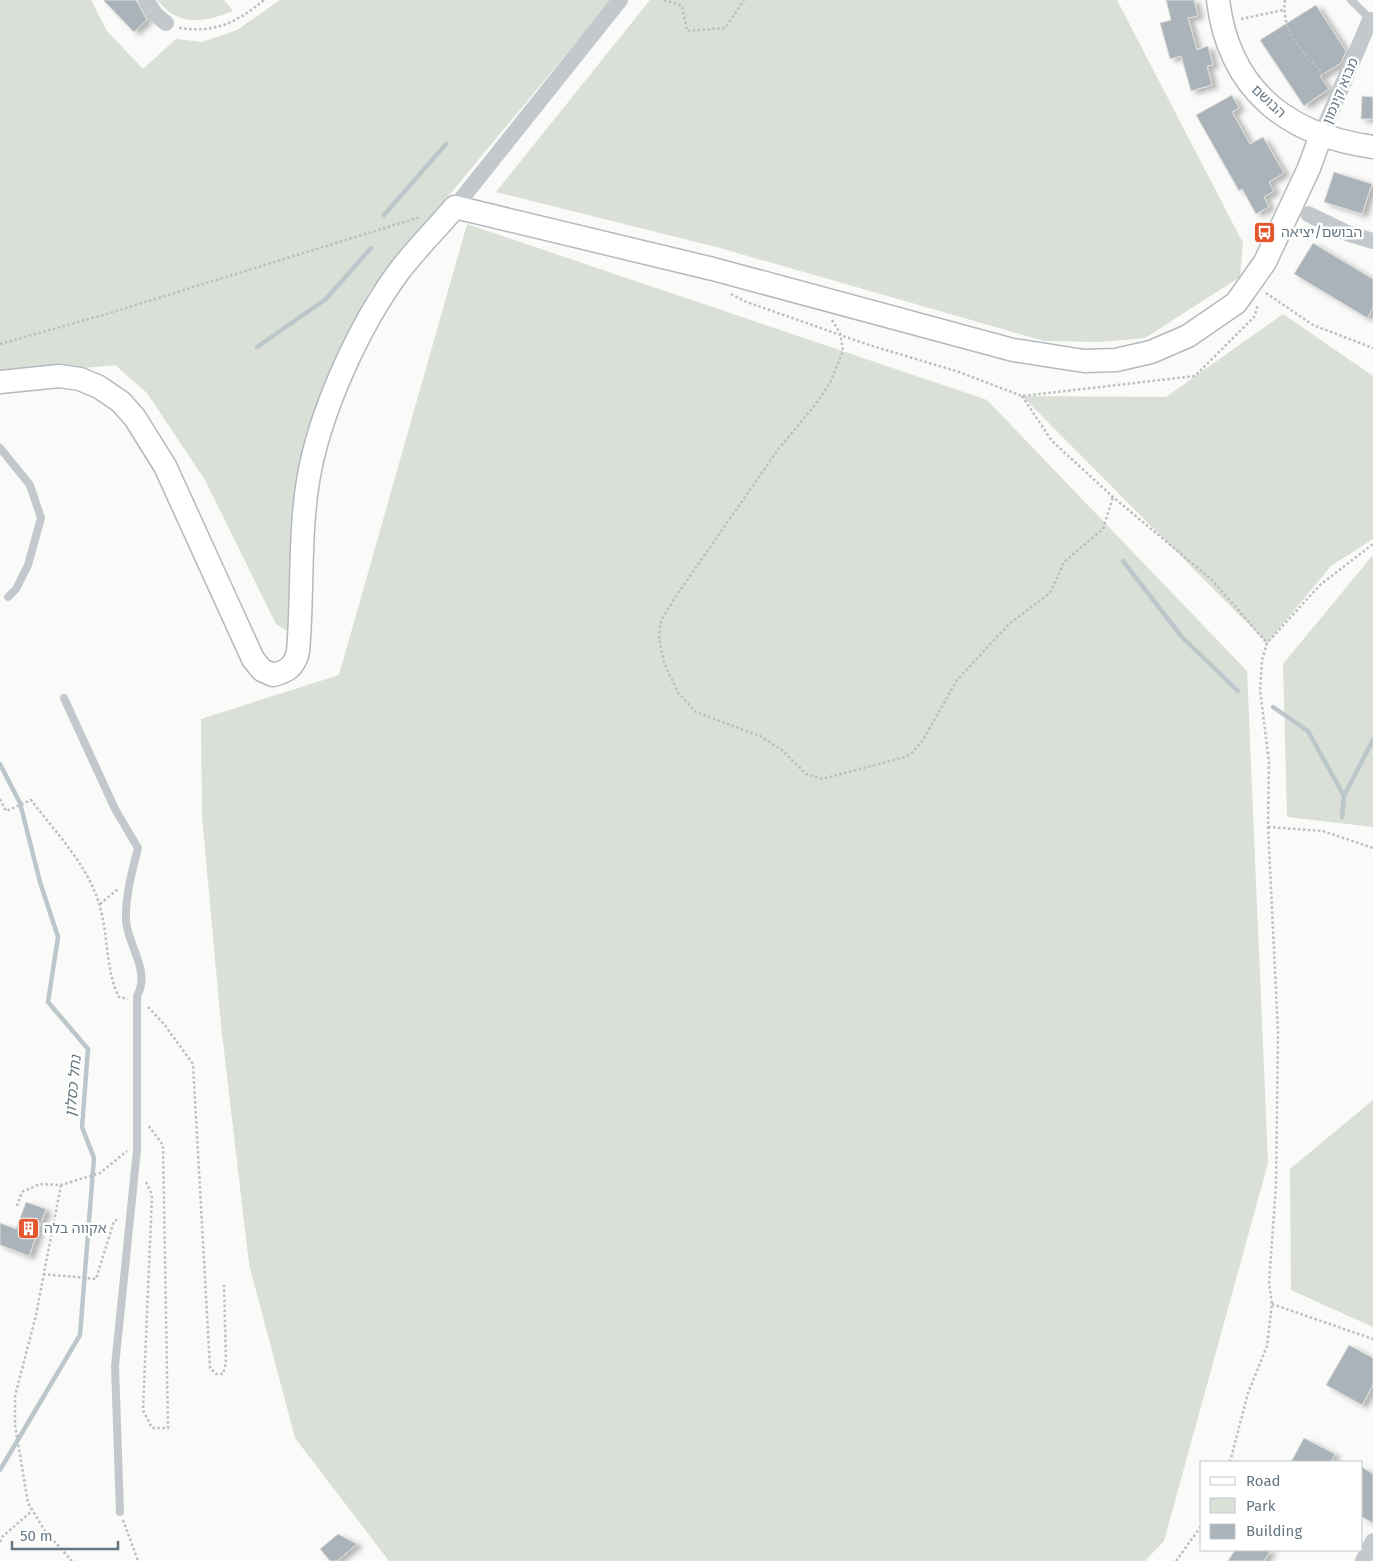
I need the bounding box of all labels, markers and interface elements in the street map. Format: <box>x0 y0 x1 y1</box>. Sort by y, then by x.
street label: מבוא קינמון <box>1319 56 1362 127</box>
street label: הבושם <box>1248 81 1289 121</box>
bus stop icon: הבושם/יציאה <box>1253 220 1277 244</box>
place label: הבושם/יציאה <box>1281 224 1362 241</box>
water label: נחל כסלון <box>61 1053 85 1118</box>
building icon: אקווה בלה <box>16 1216 40 1240</box>
place label: אקווה בלה <box>44 1220 107 1237</box>
legend <box>1200 1461 1363 1551</box>
text: Road <box>1246 1472 1281 1490</box>
text: Park <box>1246 1497 1276 1515</box>
scale bar <box>12 1518 119 1550</box>
text: Building <box>1246 1522 1302 1540</box>
text: 50 m <box>20 1527 53 1545</box>

